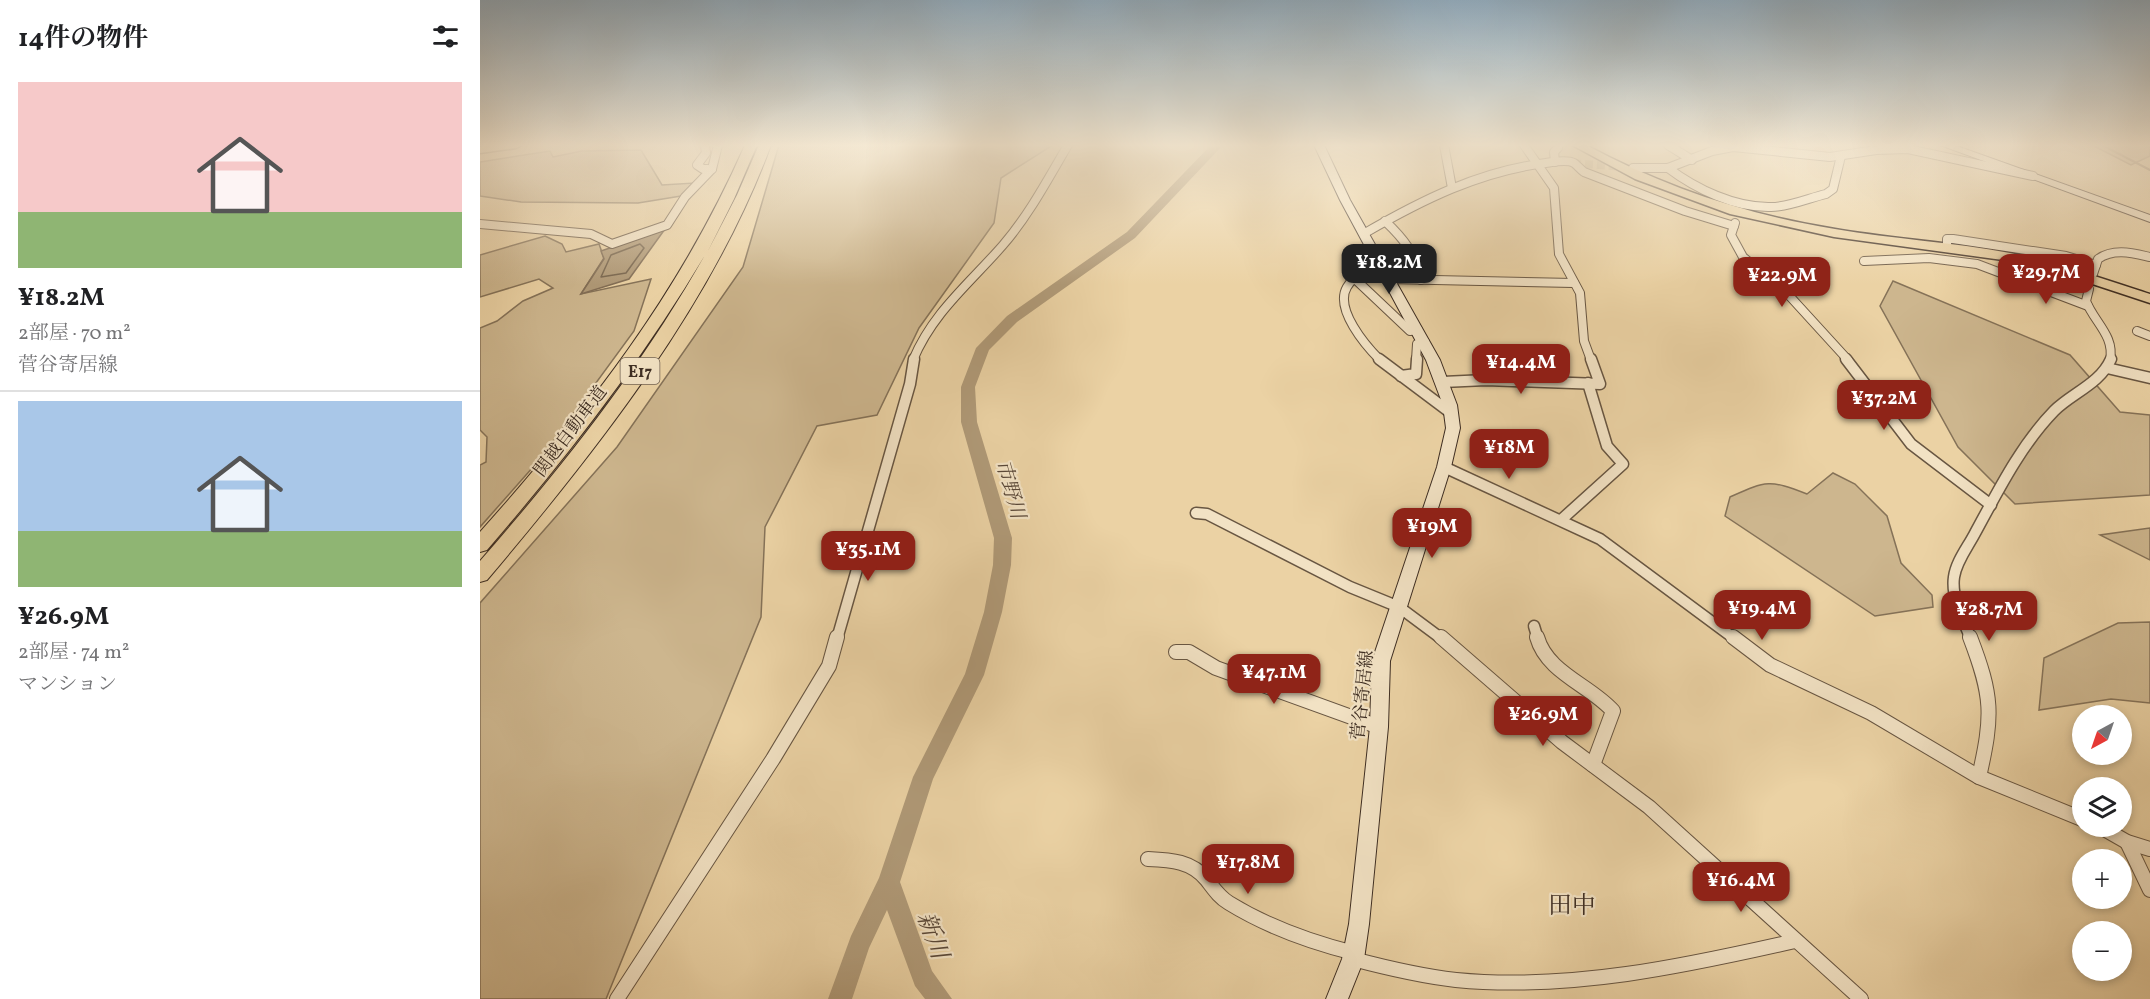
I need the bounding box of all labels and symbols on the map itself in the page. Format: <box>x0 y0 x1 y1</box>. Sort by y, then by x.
pin: ¥18.2M <box>1340 244 1438 295</box>
pin: ¥29.7M <box>1997 254 2095 305</box>
pin: ¥22.9M <box>1733 257 1831 308</box>
pin: ¥14.4M <box>1472 344 1570 395</box>
road number: E17 <box>620 358 660 384</box>
pin: ¥37.2M <box>1835 380 1933 431</box>
street label: 関越自動車道 <box>529 381 614 483</box>
pin: ¥18M <box>1473 429 1545 480</box>
water label: 市野川 <box>987 457 1031 524</box>
pin: ¥19M <box>1396 508 1468 559</box>
pin: ¥35.1M <box>819 531 917 582</box>
pin: ¥19.4M <box>1713 590 1811 641</box>
pin: ¥28.7M <box>1940 591 2038 642</box>
street label: 菅谷寄居線 <box>1346 649 1381 741</box>
pin: ¥47.1M <box>1225 654 1323 705</box>
pin: ¥26.9M <box>1494 696 1592 747</box>
north arrow <box>2072 705 2132 765</box>
pin: ¥17.8M <box>1199 844 1297 895</box>
pin: ¥16.4M <box>1692 862 1790 913</box>
district label: 田中 <box>1548 890 1596 924</box>
water label: 新川 <box>907 907 956 967</box>

